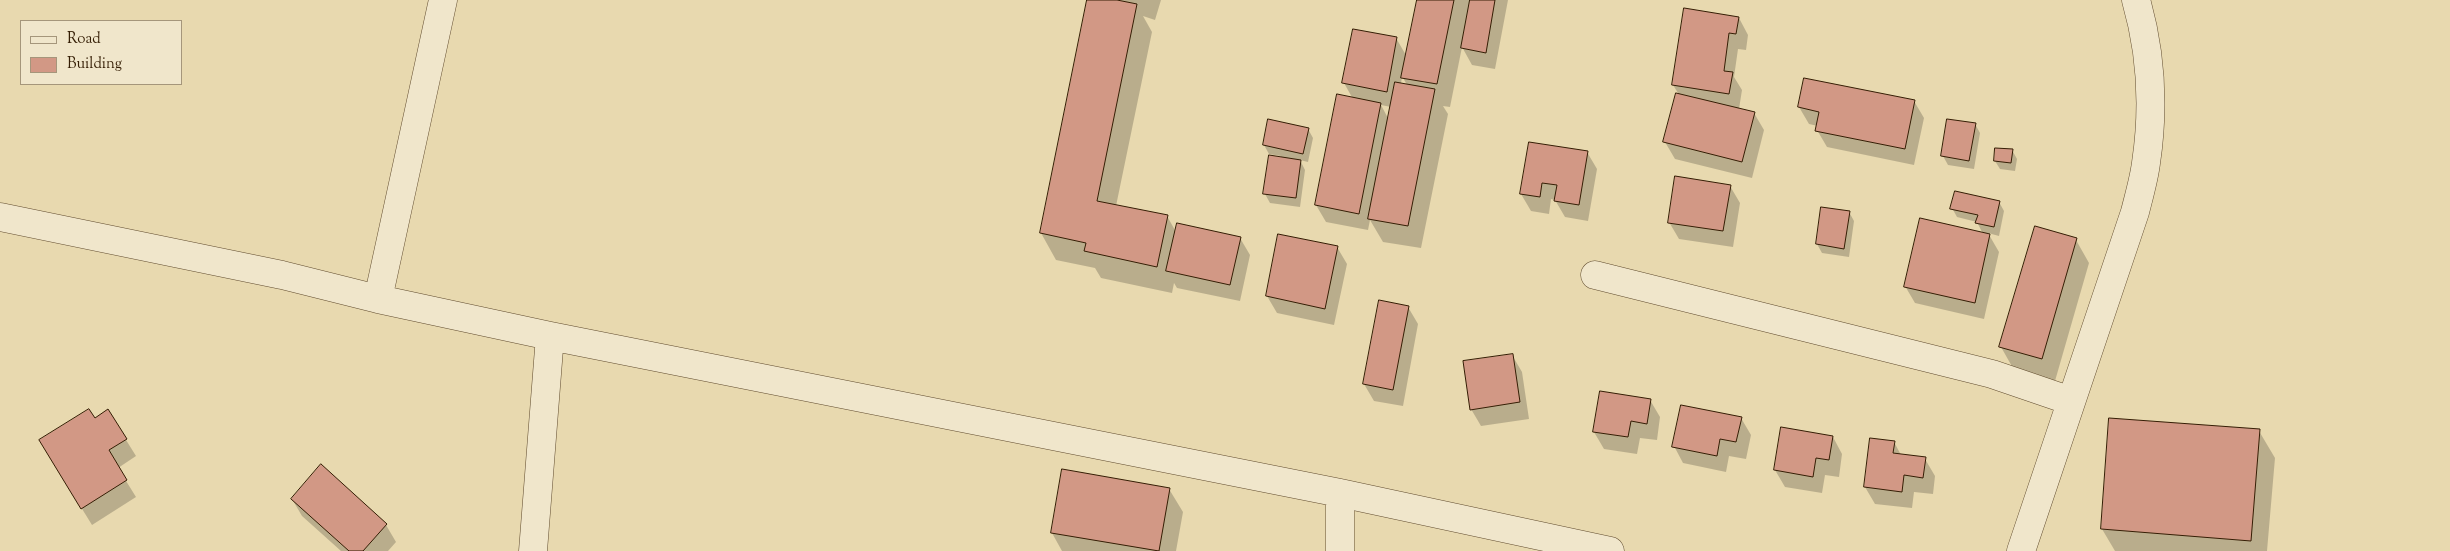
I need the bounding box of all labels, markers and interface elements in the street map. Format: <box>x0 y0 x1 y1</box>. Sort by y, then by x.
legend <box>20 20 182 85</box>
text: Road <box>67 29 101 50</box>
text: Building <box>67 54 122 75</box>

